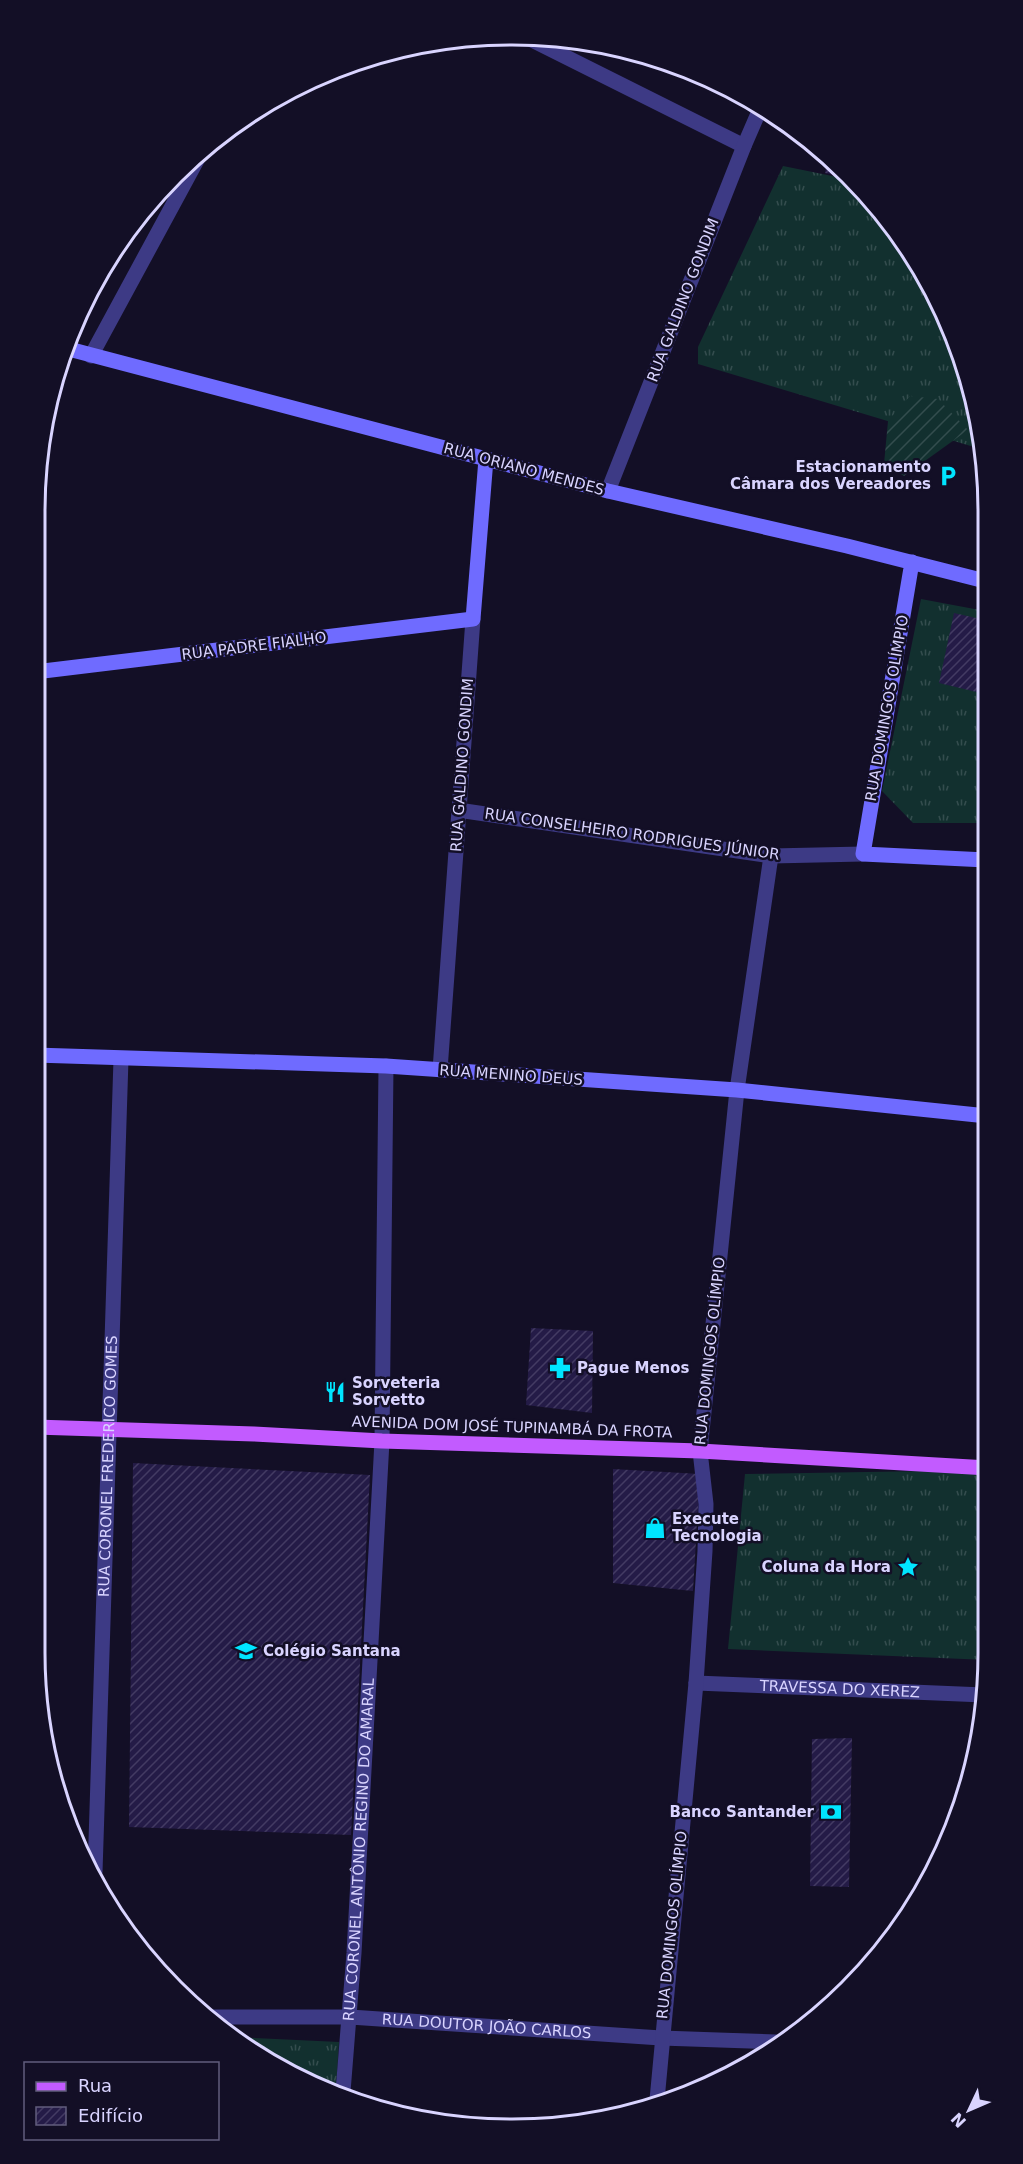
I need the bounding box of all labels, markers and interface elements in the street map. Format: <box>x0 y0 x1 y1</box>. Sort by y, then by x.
street label: RUA GALDINO GONDIM <box>643 216 723 384</box>
street label: RUA ORIANO MENDES <box>442 439 606 499</box>
place label: Estacionamento Câmara dos Vereadores <box>730 458 931 493</box>
parking icon: Estacionamento Câmara dos Vereadores <box>936 464 960 488</box>
street label: RUA DOMINGOS OLÍMPIO <box>861 613 912 803</box>
street label: RUA PADRE FIALHO <box>181 628 327 664</box>
street label: RUA GALDINO GONDIM <box>447 678 477 852</box>
street label: RUA CONSELHEIRO RODRIGUES JÚNIOR <box>483 803 781 864</box>
street label: RUA MENINO DEUS <box>439 1061 583 1089</box>
street label: RUA DOMINGOS OLÍMPIO <box>690 1256 729 1446</box>
street label: RUA CORONEL FREDERICO GOMES <box>95 1335 121 1597</box>
pharmacy icon: Pague Menos <box>548 1356 572 1380</box>
place label: Pague Menos <box>577 1359 690 1377</box>
place label: Sorveteria Sorvetto <box>352 1374 440 1409</box>
restaurant icon: Sorveteria Sorvetto <box>323 1380 347 1404</box>
street label: AVENIDA DOM JOSÉ TUPINAMBÁ DA FROTA <box>351 1411 673 1442</box>
place label: Execute Tecnologia <box>672 1510 762 1545</box>
shop icon: Execute Tecnologia <box>643 1516 667 1540</box>
place icon: Coluna da Hora <box>896 1555 920 1579</box>
place label: Coluna da Hora <box>761 1558 891 1576</box>
school or university icon: Colégio Santana <box>234 1639 258 1663</box>
place label: Colégio Santana <box>263 1642 401 1660</box>
street label: RUA CORONEL ANTÔNIO REGINO DO AMARAL <box>340 1677 378 2022</box>
street label: TRAVESSA DO XEREZ <box>758 1677 920 1701</box>
bank icon: Banco Santander <box>819 1800 843 1824</box>
place label: Banco Santander <box>669 1803 815 1821</box>
street label: RUA DOMINGOS OLÍMPIO <box>652 1830 691 2020</box>
street label: RUA DOUTOR JOÃO CARLOS <box>381 2010 592 2042</box>
legend <box>24 2062 219 2140</box>
text: Rua <box>78 2075 112 2096</box>
north arrow <box>939 2080 999 2140</box>
text: Edifício <box>78 2105 143 2126</box>
text: N <box>947 2109 970 2131</box>

